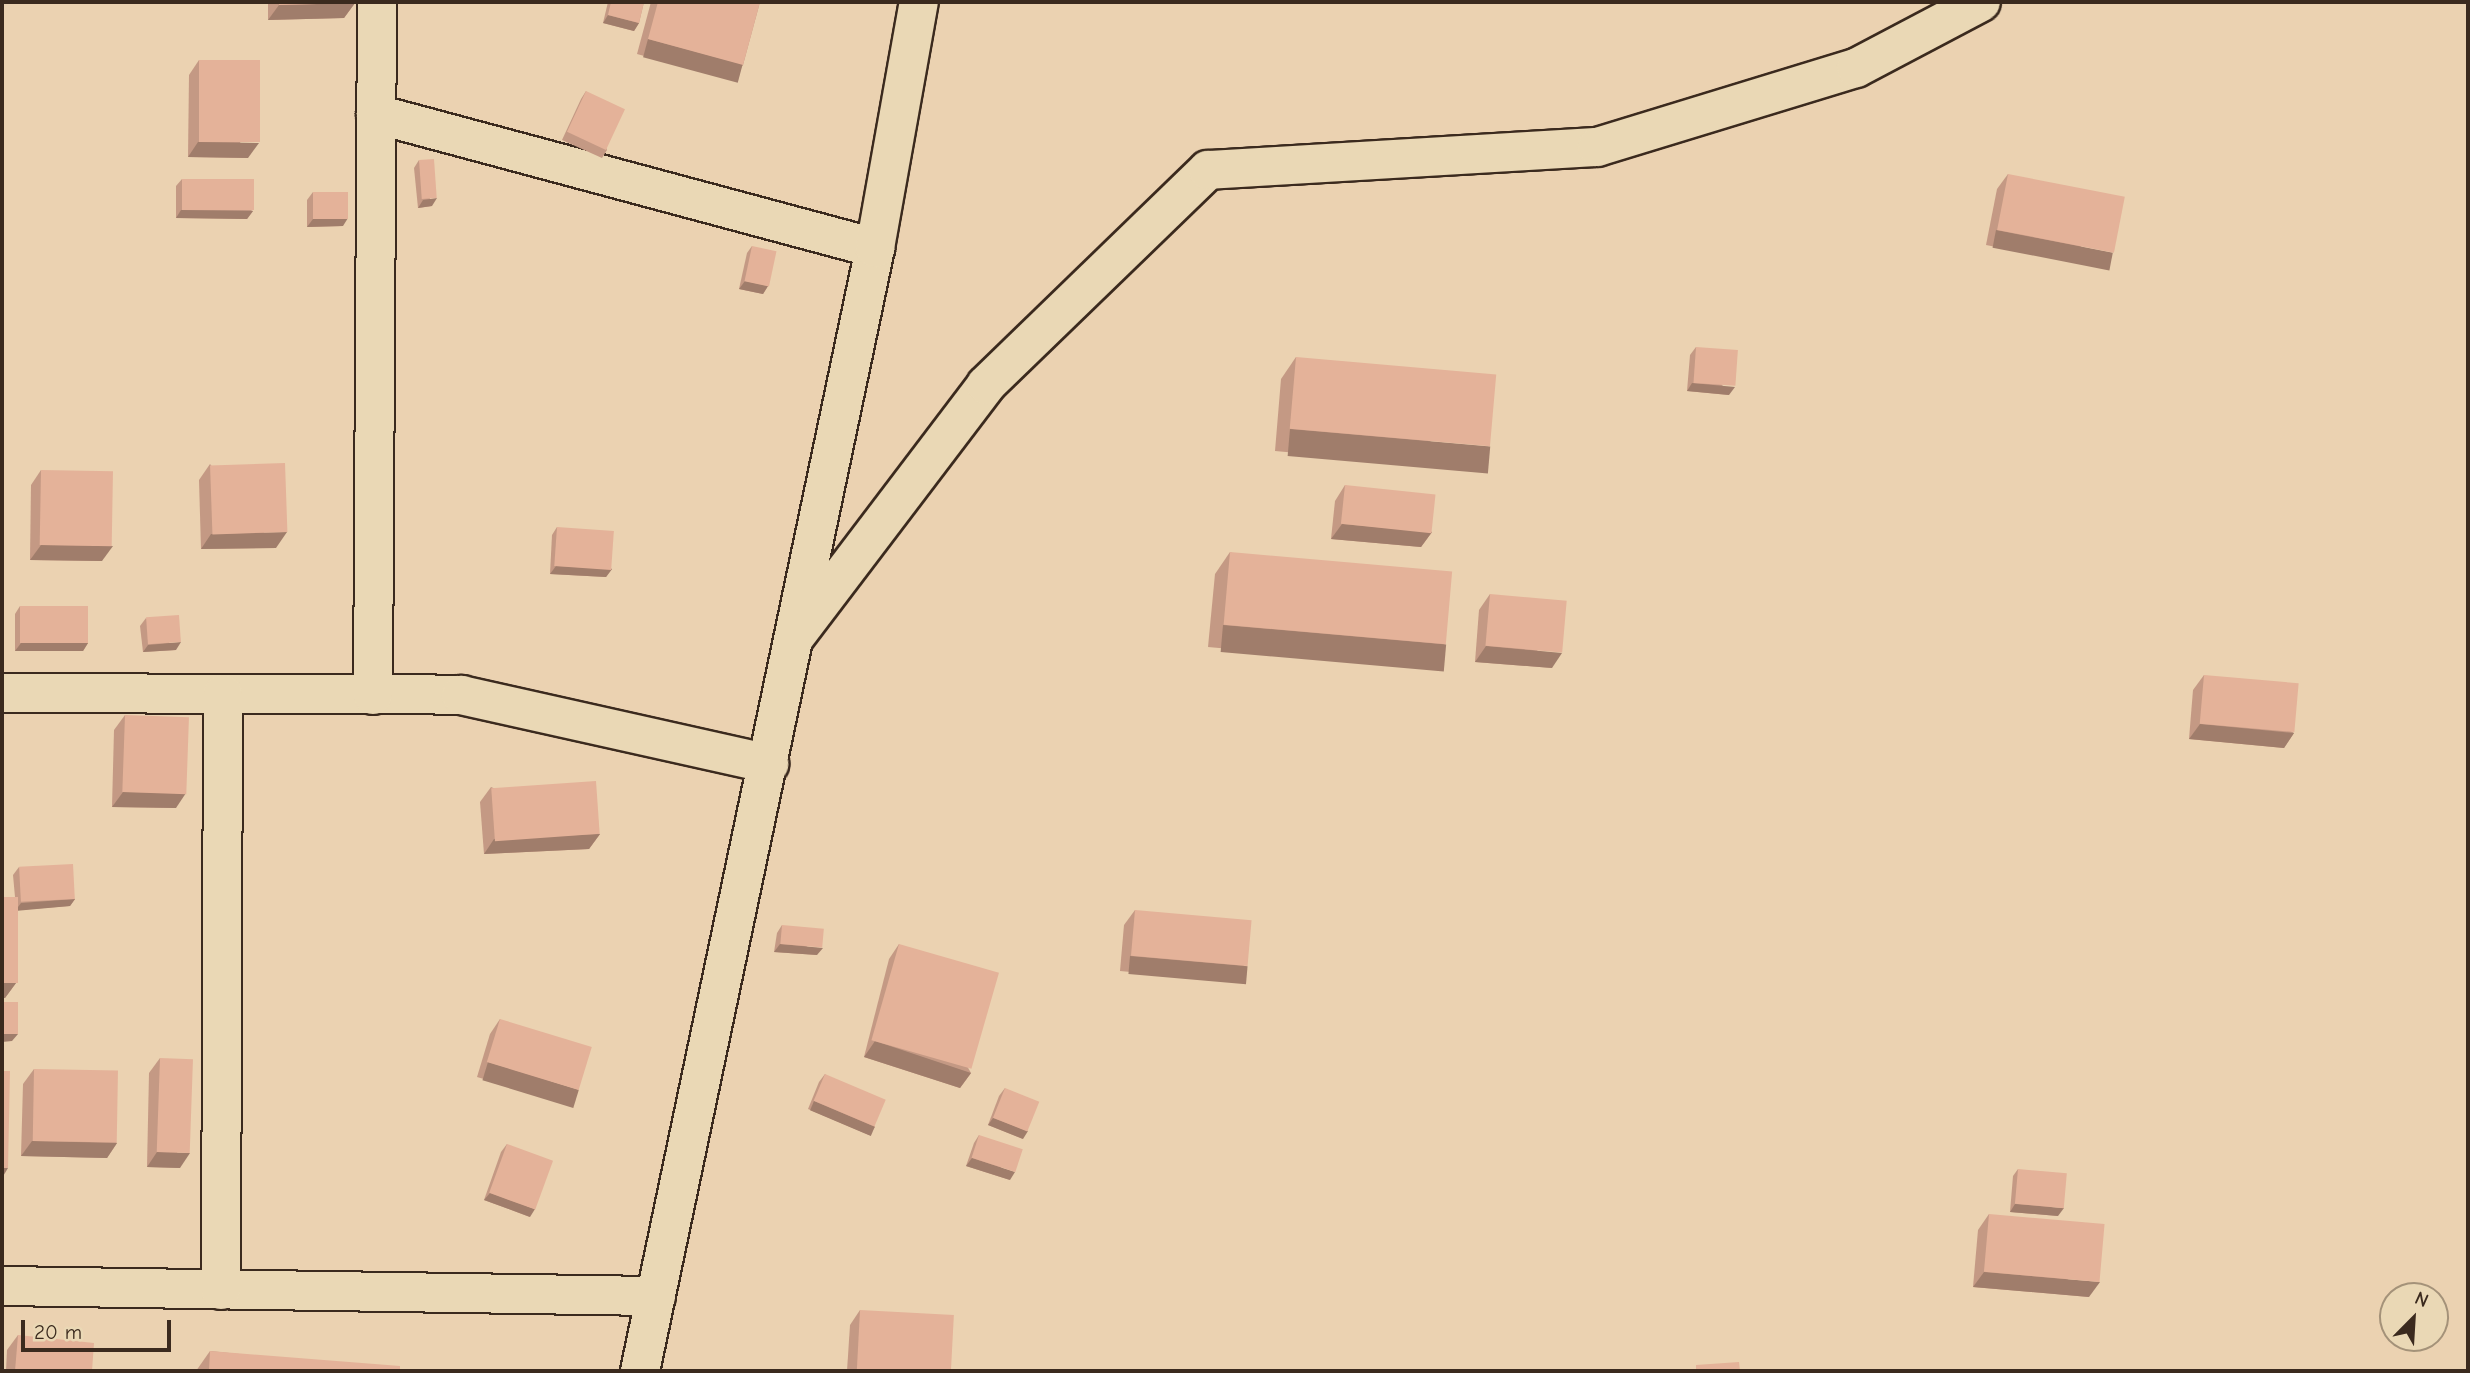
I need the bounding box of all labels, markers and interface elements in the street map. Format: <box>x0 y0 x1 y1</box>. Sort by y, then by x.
north arrow <box>2379 1282 2449 1352</box>
text: N <box>2412 1287 2432 1312</box>
scale bar <box>24 1306 175 1350</box>
text: 20 m <box>34 1320 82 1344</box>

